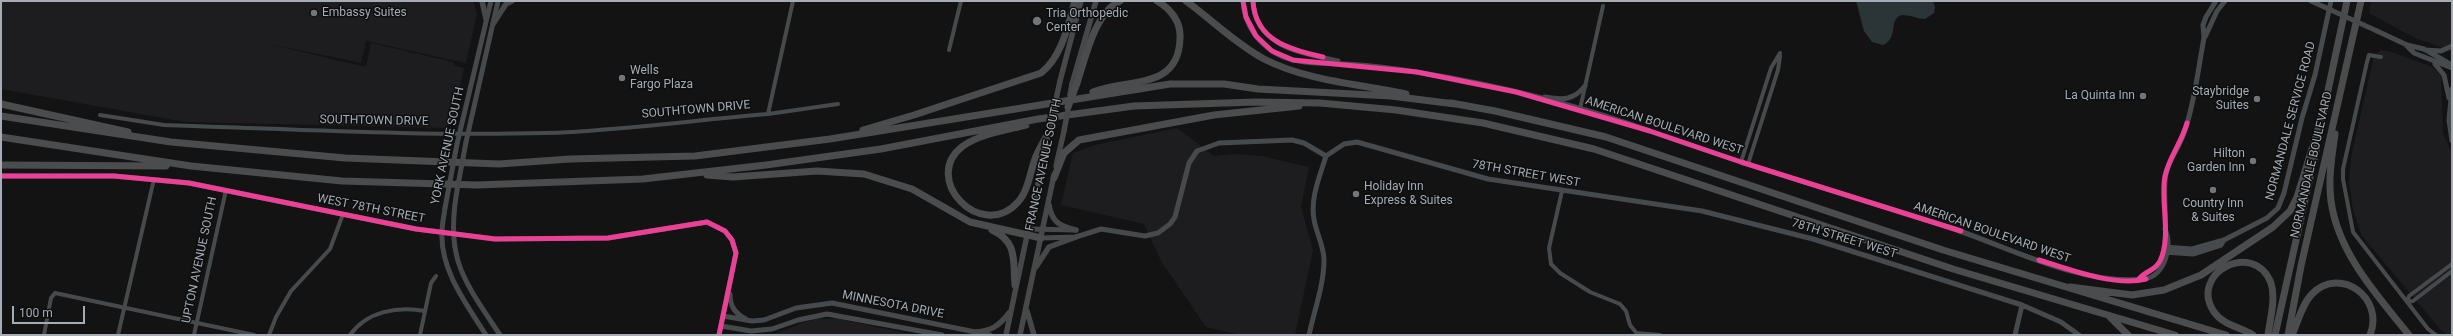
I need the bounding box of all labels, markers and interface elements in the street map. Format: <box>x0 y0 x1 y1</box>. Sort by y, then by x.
place label: Embassy Suites <box>322 6 407 20</box>
place label: Tria Orthopedic Center <box>1046 7 1128 35</box>
marker: Embassy Suites <box>309 8 319 18</box>
marker: Tria Orthopedic Center <box>1031 15 1043 27</box>
street label: NORMANDALE SERVICE ROAD <box>2263 40 2319 202</box>
place label: Wells Fargo Plaza <box>630 64 693 92</box>
marker: Wells Fargo Plaza <box>617 73 627 83</box>
place label: Staybridge Suites <box>2192 85 2249 113</box>
street label: YORK AVENUE SOUTH <box>428 86 468 206</box>
place label: La Quinta Inn <box>2065 89 2135 103</box>
street label: NORMANDALE BOULEVARD <box>2288 90 2336 240</box>
marker: La Quinta Inn <box>2138 91 2148 101</box>
street label: AMERICAN BOULEVARD WEST <box>1583 94 1745 158</box>
marker: Staybridge Suites <box>2252 94 2262 104</box>
street label: SOUTHTOWN DRIVE <box>641 98 751 122</box>
street label: FRANCE AVENUE SOUTH <box>1023 98 1065 232</box>
street label: SOUTHTOWN DRIVE <box>319 113 429 129</box>
place label: Hilton Garden Inn <box>2187 147 2245 175</box>
marker: Hilton Garden Inn <box>2248 156 2258 166</box>
street label: 78TH STREET WEST <box>1471 157 1581 191</box>
place label: Holiday Inn Express & Suites <box>1364 180 1453 208</box>
marker: Country Inn & Suites <box>2208 185 2218 195</box>
marker: Holiday Inn Express & Suites <box>1351 189 1361 199</box>
street label: WEST 78TH STREET <box>316 191 426 227</box>
street label: UPTON AVENUE SOUTH <box>180 195 220 325</box>
place label: Country Inn & Suites <box>2182 197 2244 225</box>
street label: AMERICAN BOULEVARD WEST <box>1912 199 2072 267</box>
street label: 78TH STREET WEST <box>1790 216 1898 262</box>
street label: MINNESOTA DRIVE <box>841 288 945 322</box>
scale bar <box>14 298 87 324</box>
text: 100 m <box>19 306 53 320</box>

